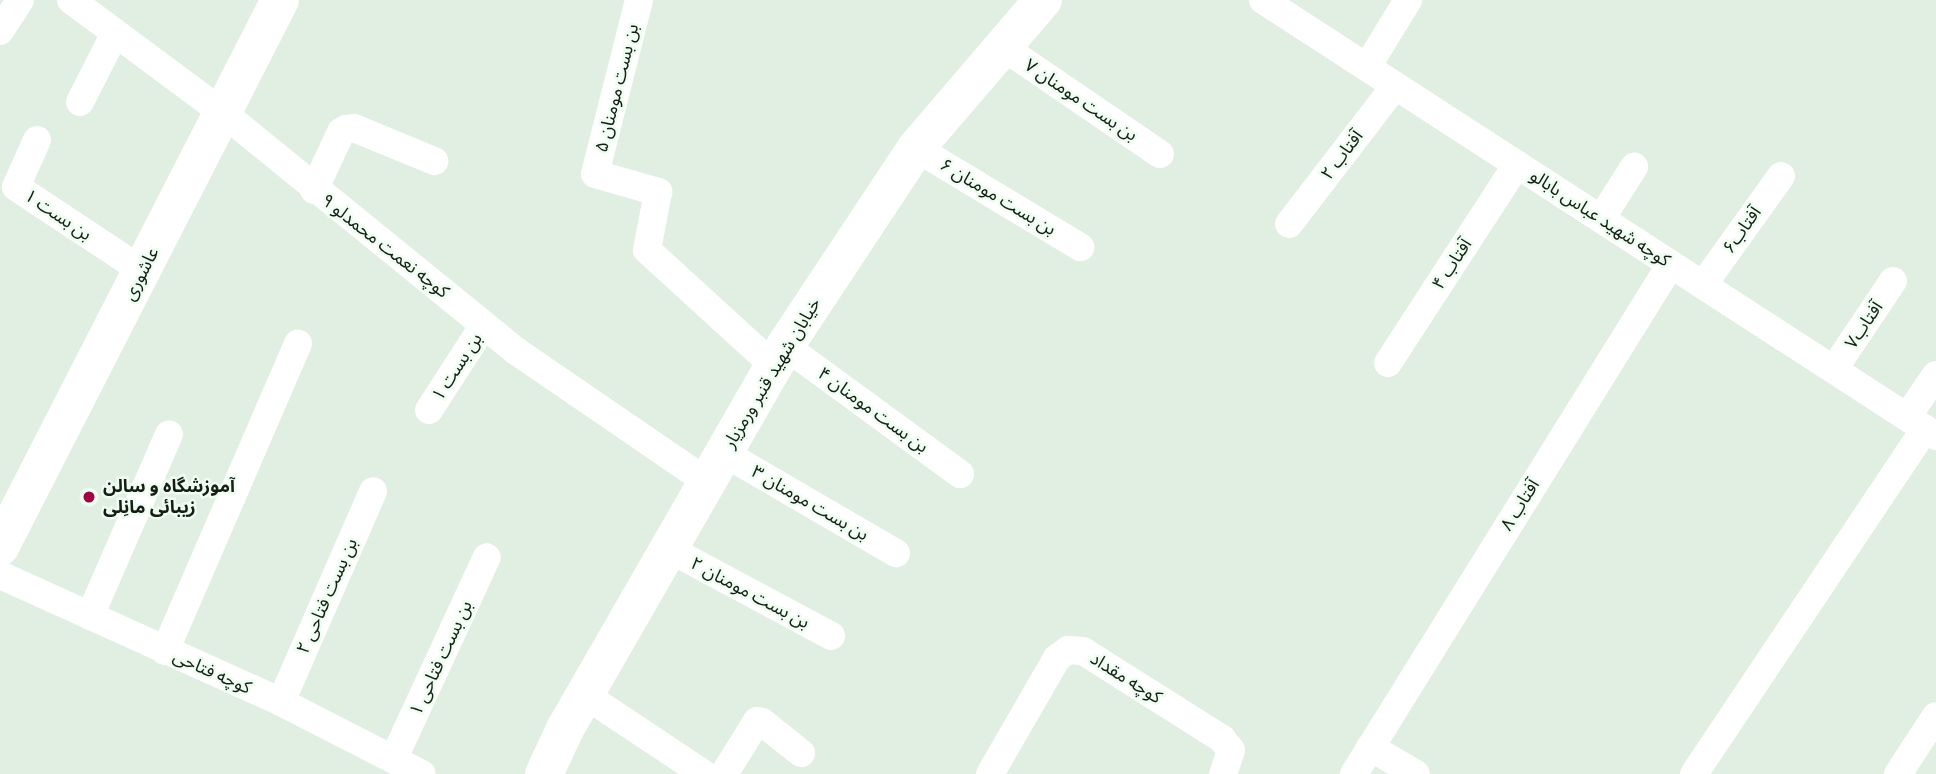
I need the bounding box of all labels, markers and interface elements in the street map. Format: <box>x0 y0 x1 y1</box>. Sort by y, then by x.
street label: ۵ بن بست مومنان <box>591 22 643 154</box>
street label: ۷ بن بست مومنان <box>1020 54 1142 146</box>
street label: آفتاب ۲ <box>1316 126 1368 184</box>
street label: ۶ بن بست مومنان <box>936 154 1060 240</box>
street label: کوچه شهید عباس بابالو <box>1526 165 1674 271</box>
street label: ۱ بن بست <box>20 185 96 245</box>
street label: کوچه نعمت محمدلو ۹ <box>317 189 453 303</box>
street label: آفتاب۶ <box>1718 202 1766 258</box>
street label: آفتاب ۴ <box>1428 234 1476 294</box>
street label: عاشوری <box>118 244 164 304</box>
street label: خیابان شهید قنبر ورمزیار <box>719 294 825 452</box>
street label: آفتاب۷ <box>1840 297 1888 353</box>
street label: بن بست ۱ <box>427 329 487 405</box>
street label: ۴ بن بست مومنان <box>813 363 933 457</box>
street label: ۳ بن بست مومنان <box>748 461 872 545</box>
street label: آفتاب ۸ <box>1496 475 1544 535</box>
place label: آموزشگاه و سالن زیبائی مانِلی <box>103 476 235 518</box>
marker: آموزشگاه و سالن زیبائی مانِلی <box>81 489 97 505</box>
street label: بن بست فتاحی ۲ <box>292 535 362 657</box>
street label: ۲ بن بست مومنان <box>687 553 813 633</box>
street label: بن بست فتاحی ۱ <box>405 597 477 719</box>
street label: کوچه فتاحی <box>170 645 254 699</box>
street label: کوچه مقداد <box>1086 648 1166 708</box>

